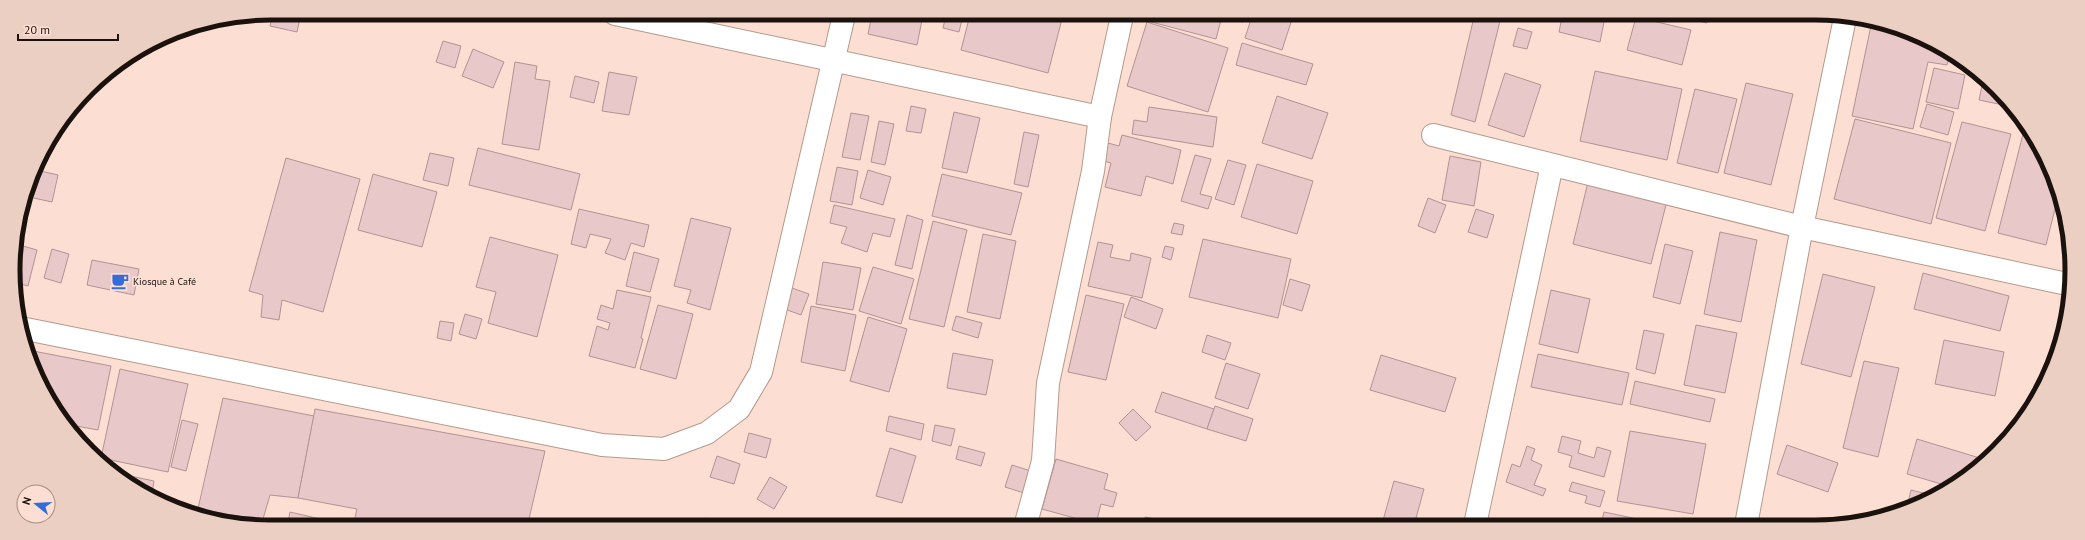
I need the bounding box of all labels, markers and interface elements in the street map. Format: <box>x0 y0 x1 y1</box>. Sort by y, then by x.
scale bar <box>18 16 118 42</box>
text: 20 m <box>24 22 50 37</box>
cafe icon: Kiosque à Café <box>110 271 130 291</box>
place label: Kiosque à Café <box>133 275 196 288</box>
north arrow <box>16 484 56 524</box>
text: N <box>19 495 34 507</box>

